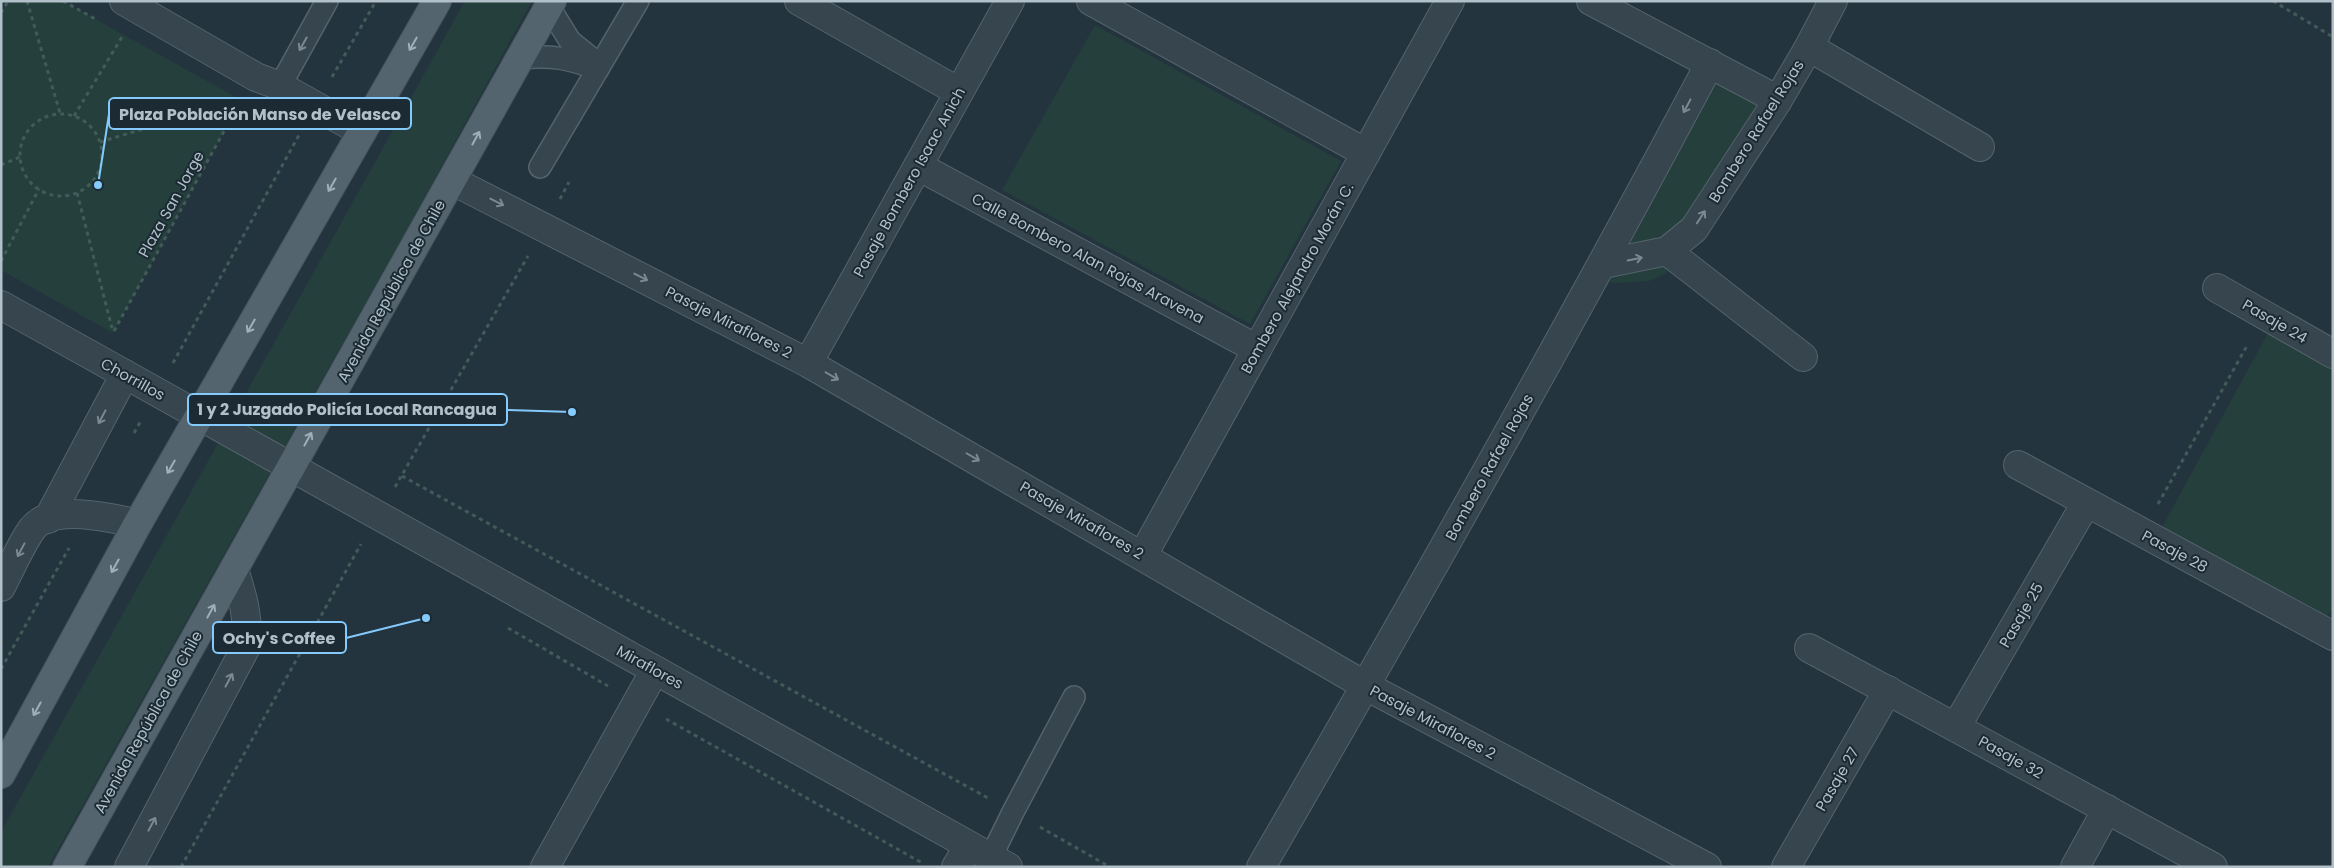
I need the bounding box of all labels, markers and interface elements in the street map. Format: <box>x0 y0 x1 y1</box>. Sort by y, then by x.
one-way arrow <box>298 36 307 51</box>
one-way arrow <box>407 36 417 50</box>
street label: Bombero Rafael Rojas <box>1703 55 1809 206</box>
street label: Pasaje Bombero Isaac Anich <box>848 83 970 281</box>
callout: Plaza Población Manso de Velasco <box>109 98 411 129</box>
one-way arrow <box>1682 98 1692 113</box>
text: Plaza Población Manso de Velasco <box>119 103 401 126</box>
one-way arrow <box>472 131 482 146</box>
street label: Plaza San Jorge <box>133 147 209 261</box>
one-way arrow <box>327 177 337 192</box>
street label: Bombero Alejandro Morán C. <box>1236 179 1358 377</box>
street label: Calle Bombero Alan Rojas Aravena <box>968 188 1208 328</box>
street label: Avenida República de Chile <box>332 196 450 386</box>
one-way arrow <box>489 198 504 207</box>
one-way arrow <box>1697 211 1707 225</box>
one-way arrow <box>1627 254 1643 263</box>
one-way arrow <box>634 272 649 282</box>
street label: Pasaje Miraflores 2 <box>662 281 796 363</box>
street label: Pasaje 24 <box>2239 294 2311 348</box>
one-way arrow <box>246 318 256 332</box>
street label: Chorrillos <box>97 353 169 405</box>
one-way arrow <box>824 372 839 382</box>
street label: Bombero Rafael Rojas <box>1440 390 1538 544</box>
callout: 1 y 2 Juzgado Policía Local Rancagua <box>188 394 507 425</box>
text: 1 y 2 Juzgado Policía Local Rancagua <box>197 398 497 421</box>
one-way arrow <box>96 410 106 424</box>
one-way arrow <box>303 431 313 446</box>
one-way arrow <box>965 453 979 463</box>
one-way arrow <box>166 459 176 474</box>
street label: Pasaje Miraflores 2 <box>1016 476 1148 564</box>
street label: Pasaje 28 <box>2138 525 2212 577</box>
one-way arrow <box>16 542 26 557</box>
one-way arrow <box>110 559 120 574</box>
street label: Pasaje 25 <box>1994 579 2048 651</box>
one-way arrow <box>206 603 216 618</box>
callout: Ochy's Coffee <box>213 622 346 653</box>
street label: Avenida República de Chile <box>89 627 207 817</box>
text: Ochy's Coffee <box>223 627 335 650</box>
street label: Miraflores <box>613 640 687 694</box>
one-way arrow <box>224 673 234 688</box>
street label: Pasaje Miraflores 2 <box>1366 680 1500 764</box>
one-way arrow <box>32 701 42 716</box>
street label: Pasaje 32 <box>1975 731 2047 783</box>
street label: Pasaje 27 <box>1810 743 1864 815</box>
one-way arrow <box>147 816 157 831</box>

